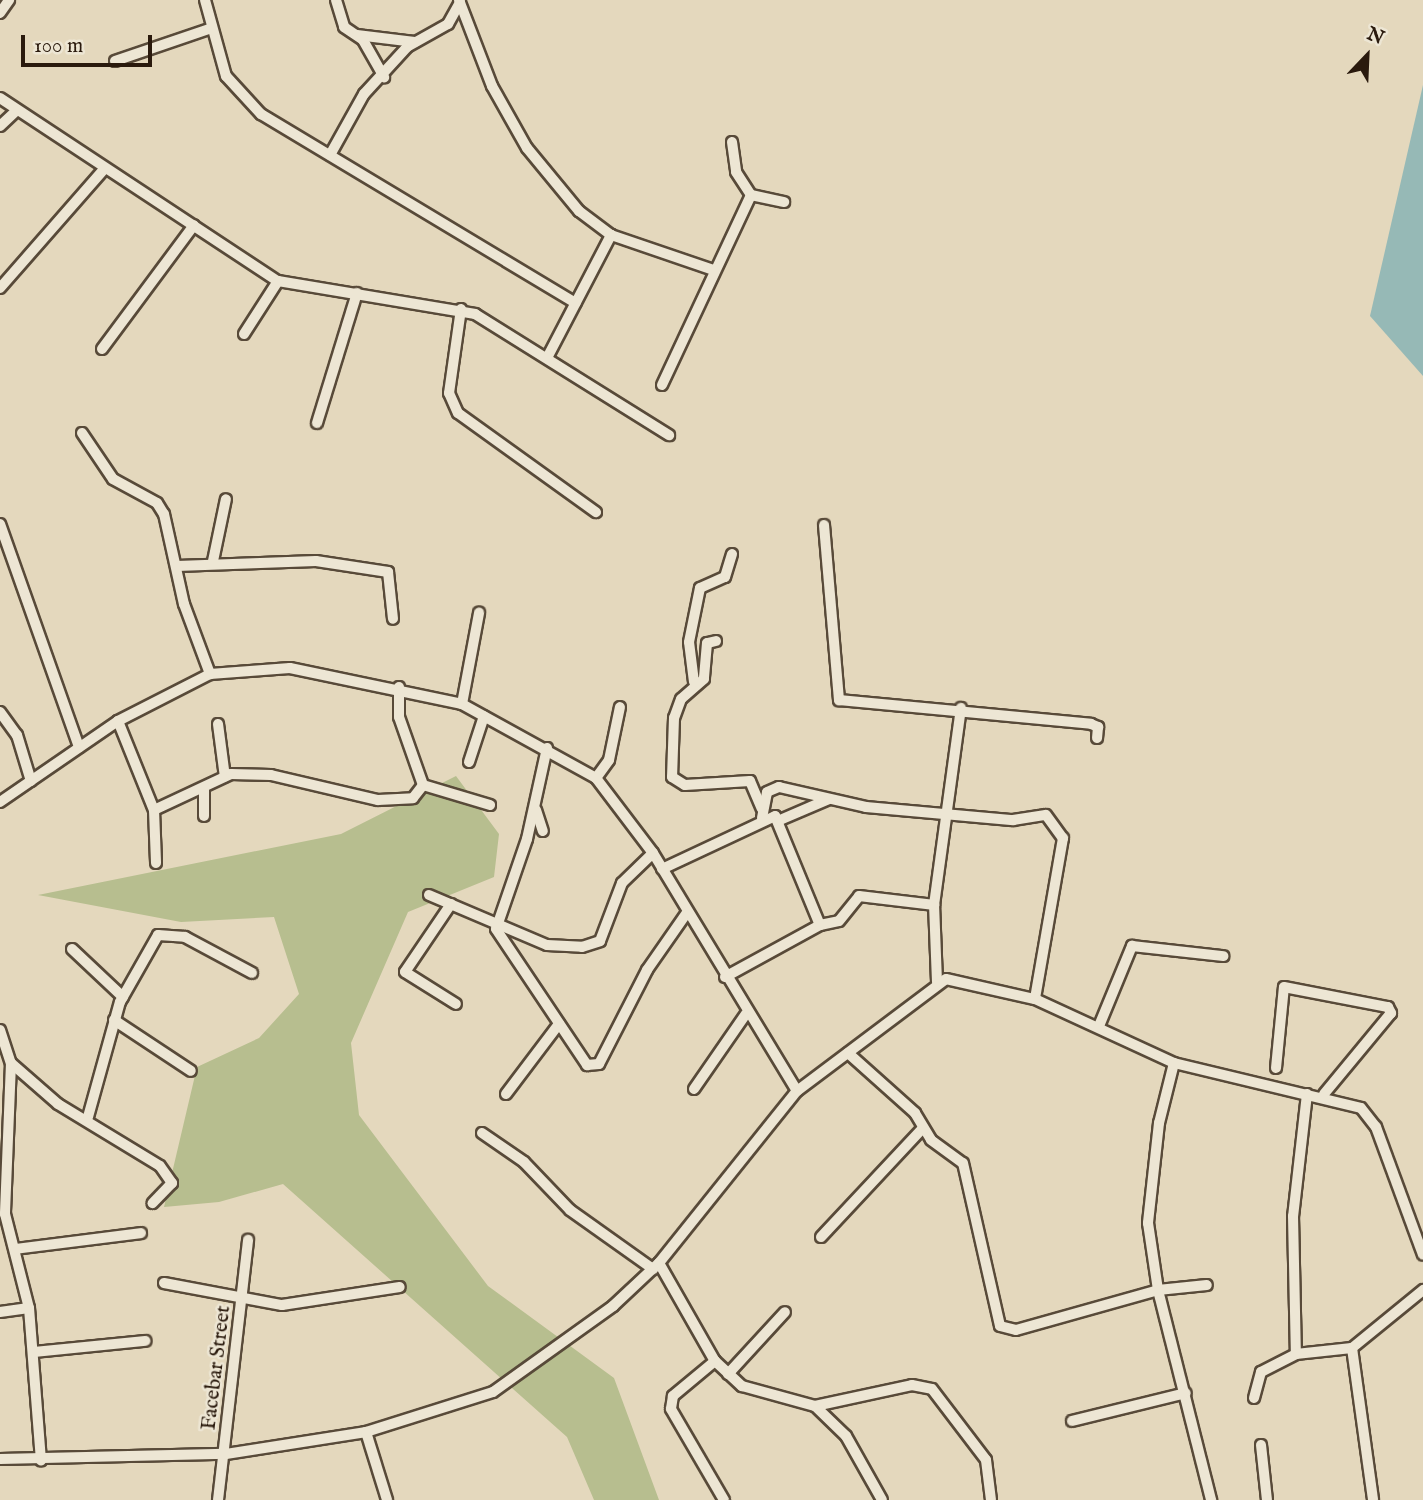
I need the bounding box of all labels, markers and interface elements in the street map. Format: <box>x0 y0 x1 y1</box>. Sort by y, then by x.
scale bar <box>24 21 156 65</box>
north arrow <box>1332 21 1402 91</box>
text: N <box>1363 22 1387 51</box>
text: 100 m <box>34 33 83 60</box>
street label: Facebar Street <box>197 1304 237 1432</box>

